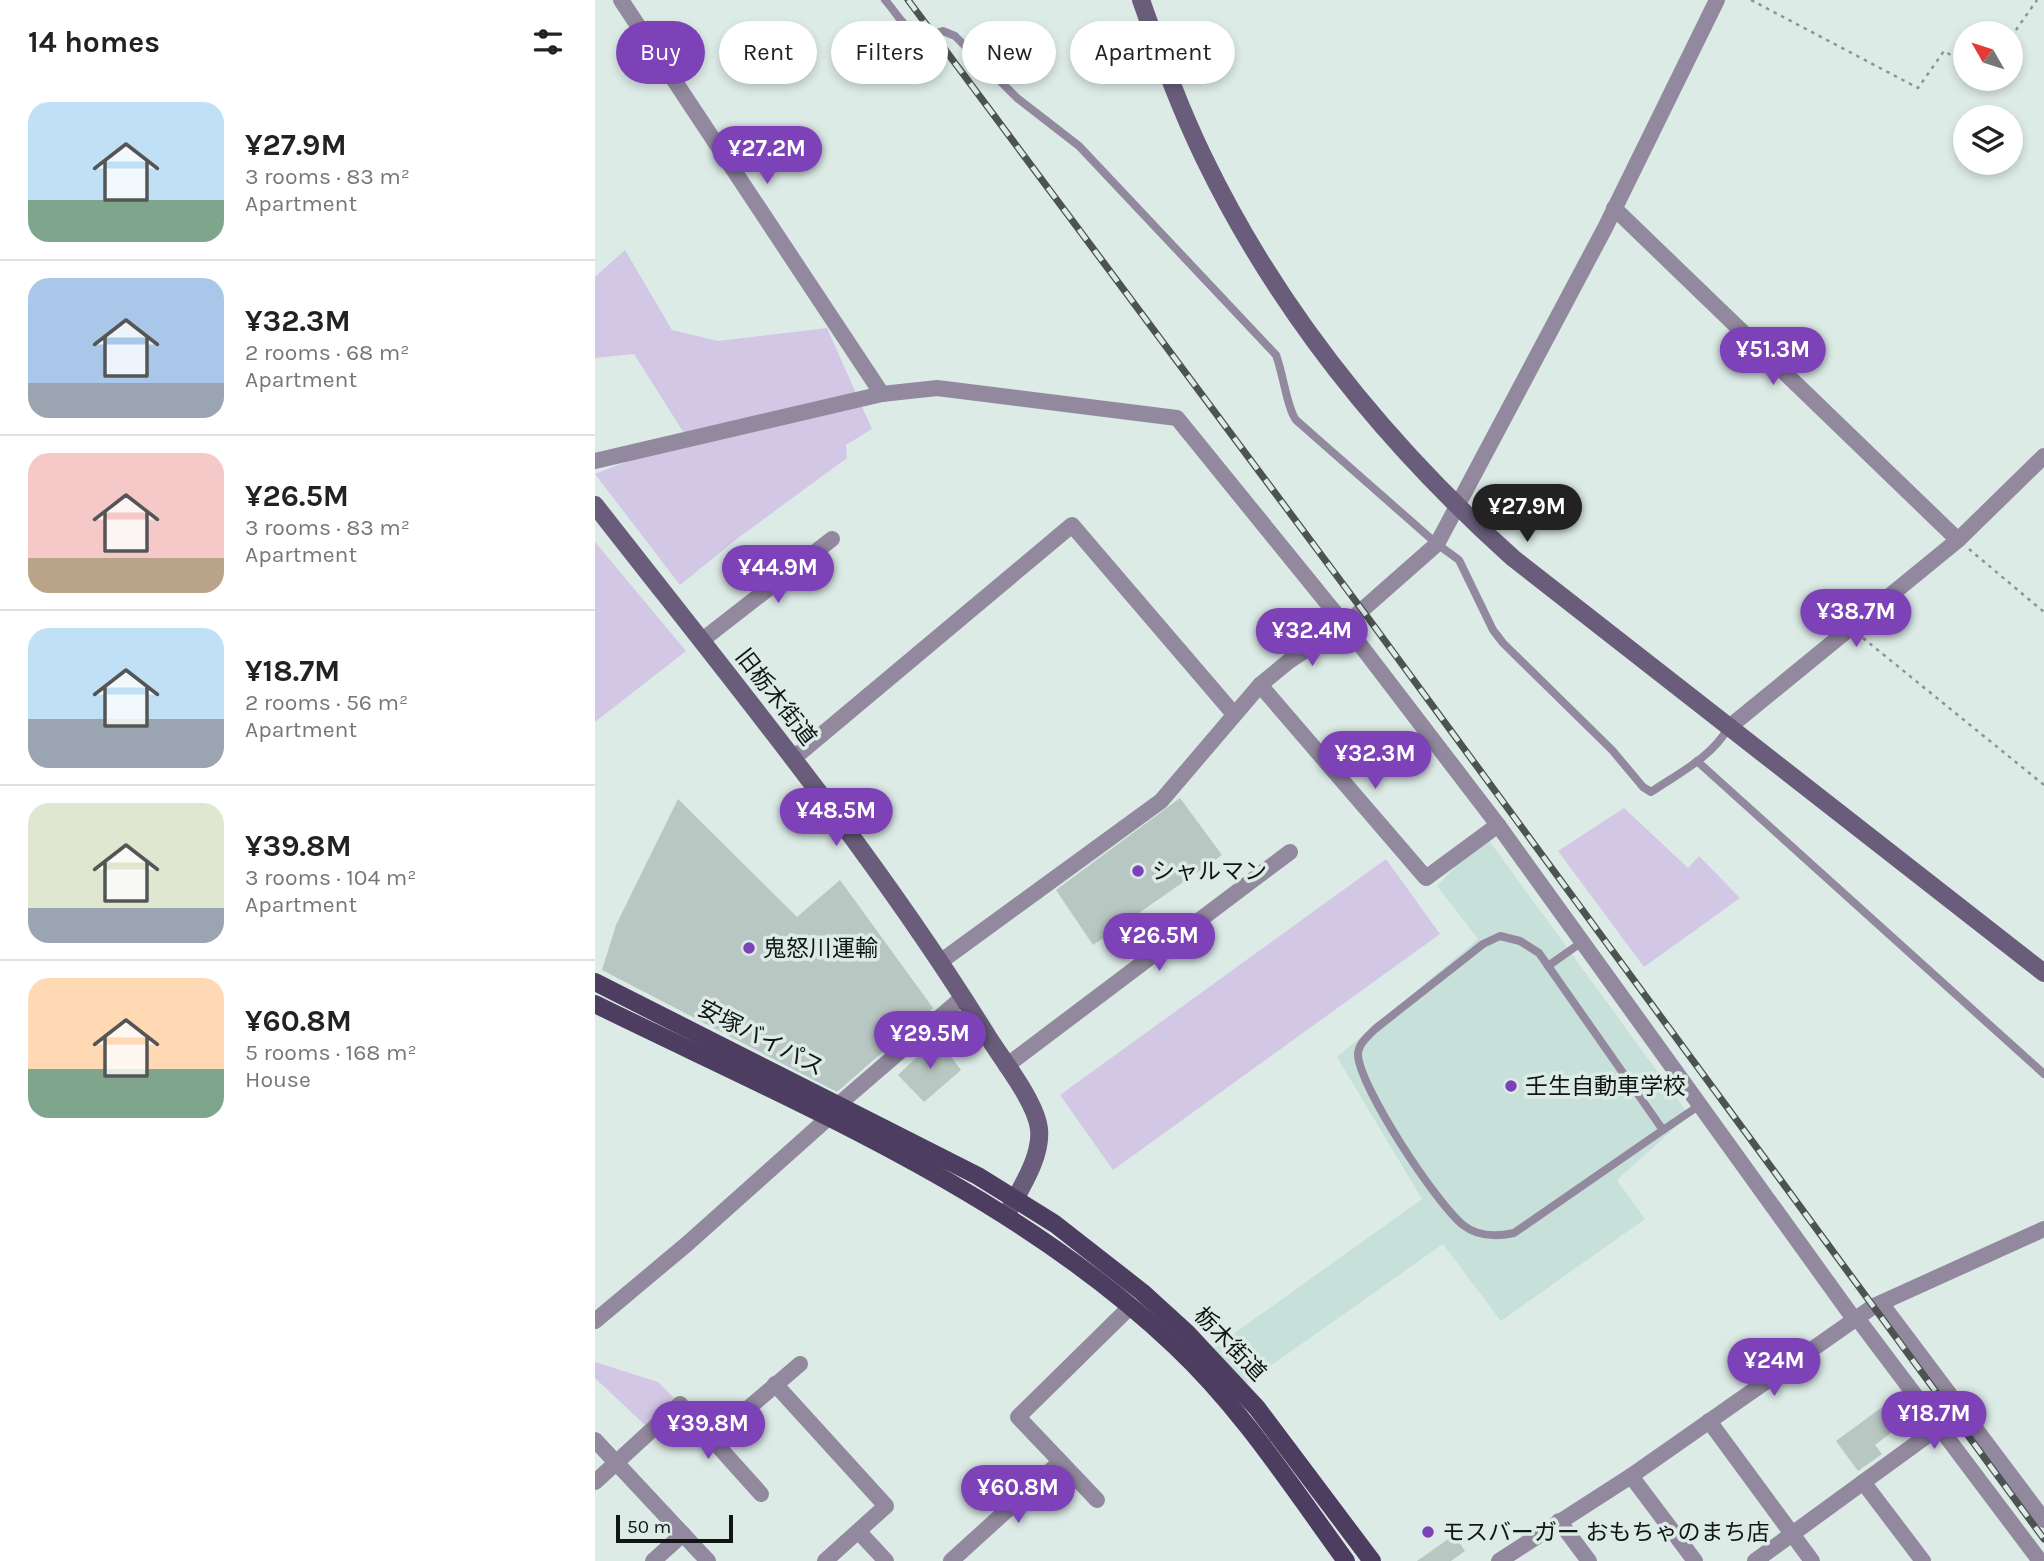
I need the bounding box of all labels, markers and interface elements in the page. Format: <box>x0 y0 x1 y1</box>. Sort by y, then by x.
chip: Buy <box>616 21 705 84</box>
chip: Rent <box>719 21 817 84</box>
chip: Filters <box>831 21 948 84</box>
chip: New <box>962 21 1056 84</box>
chip: Apartment <box>1070 21 1235 84</box>
north arrow <box>1953 21 2023 91</box>
map controls <box>1953 21 2023 175</box>
icon: filters <box>529 23 567 61</box>
text: 14 homes <box>28 24 160 60</box>
button: layers <box>1953 105 2023 175</box>
text: ¥27.9M <box>245 127 347 163</box>
pin: ¥27.2M <box>710 127 824 186</box>
icon: home <box>84 130 168 214</box>
text: ¥27.2M <box>728 135 806 162</box>
text: 3 rooms · 83 m² <box>245 163 410 190</box>
text: Apartment <box>245 190 357 217</box>
text: ¥32.3M <box>245 303 351 339</box>
icon: home <box>84 306 168 390</box>
pin: ¥51.3M <box>1716 328 1830 387</box>
text: ¥51.3M <box>1736 336 1810 363</box>
text: 2 rooms · 68 m² <box>245 339 409 366</box>
text: Apartment <box>245 366 357 393</box>
text: ¥26.5M <box>245 478 349 514</box>
icon: home <box>84 481 168 565</box>
pin: ¥27.9M <box>1470 484 1584 544</box>
text: ¥27.9M <box>1488 493 1566 520</box>
text: 3 rooms · 83 m² <box>245 514 410 541</box>
text: Apartment <box>245 541 357 568</box>
pin: ¥44.9M <box>721 546 835 605</box>
text: ¥44.9M <box>738 554 818 581</box>
pin: ¥38.7M <box>1799 590 1913 649</box>
text: ¥38.7M <box>1816 598 1896 625</box>
pin: ¥32.4M <box>1255 608 1369 668</box>
text: ¥32.4M <box>1272 617 1352 644</box>
street label: 旧栃木街道 <box>730 643 822 751</box>
text: ¥18.7M <box>245 653 340 689</box>
icon: home <box>84 656 168 740</box>
text: 2 rooms · 56 m² <box>245 689 408 716</box>
text: Apartment <box>245 716 357 743</box>
pin: ¥32.3M <box>1318 732 1432 791</box>
text: ¥32.3M <box>1334 740 1416 767</box>
pin: ¥48.5M <box>779 788 893 848</box>
text: ¥48.5M <box>796 797 876 824</box>
text: ¥39.8M <box>245 828 352 864</box>
icon: home <box>84 831 168 915</box>
place label: シャルマン <box>1152 858 1267 885</box>
marker: シャルマン <box>1130 863 1146 879</box>
text: 3 rooms · 104 m² <box>245 864 416 891</box>
text: Apartment <box>245 891 357 918</box>
pin: ¥26.5M <box>1102 914 1216 973</box>
text: ¥26.5M <box>1119 922 1199 949</box>
place label: 鬼怒川運輸 <box>763 935 878 962</box>
marker: 鬼怒川運輸 <box>741 940 757 956</box>
street label: 安塚バイパス <box>694 995 828 1081</box>
text: ¥60.8M <box>245 1003 352 1039</box>
icon: home <box>84 1006 168 1090</box>
pin: ¥29.5M <box>873 1012 987 1071</box>
text: ¥29.5M <box>890 1020 970 1047</box>
text: 5 rooms · 168 m² <box>245 1039 417 1066</box>
text: House <box>245 1066 311 1093</box>
place label: 壬生自動車学校 <box>1525 1073 1686 1100</box>
marker: 壬生自動車学校 <box>1503 1078 1519 1094</box>
street label: 栃木街道 <box>1188 1302 1272 1386</box>
pin: ¥24M <box>1733 1338 1815 1398</box>
text: ¥24M <box>1743 1347 1805 1374</box>
pin: ¥18.7M <box>1877 1392 1991 1451</box>
text: ¥18.7M <box>1897 1400 1971 1427</box>
pin: ¥39.8M <box>651 1402 765 1461</box>
text: ¥39.8M <box>667 1410 749 1437</box>
pin: ¥60.8M <box>961 1466 1075 1525</box>
text: ¥60.8M <box>977 1474 1059 1501</box>
scale bar <box>616 1512 733 1544</box>
text: 50 m <box>627 1516 671 1538</box>
place label: モスバーガー おもちゃのまち店 <box>1442 1519 1769 1546</box>
marker: モスバーガー おもちゃのまち店 <box>1420 1524 1436 1540</box>

